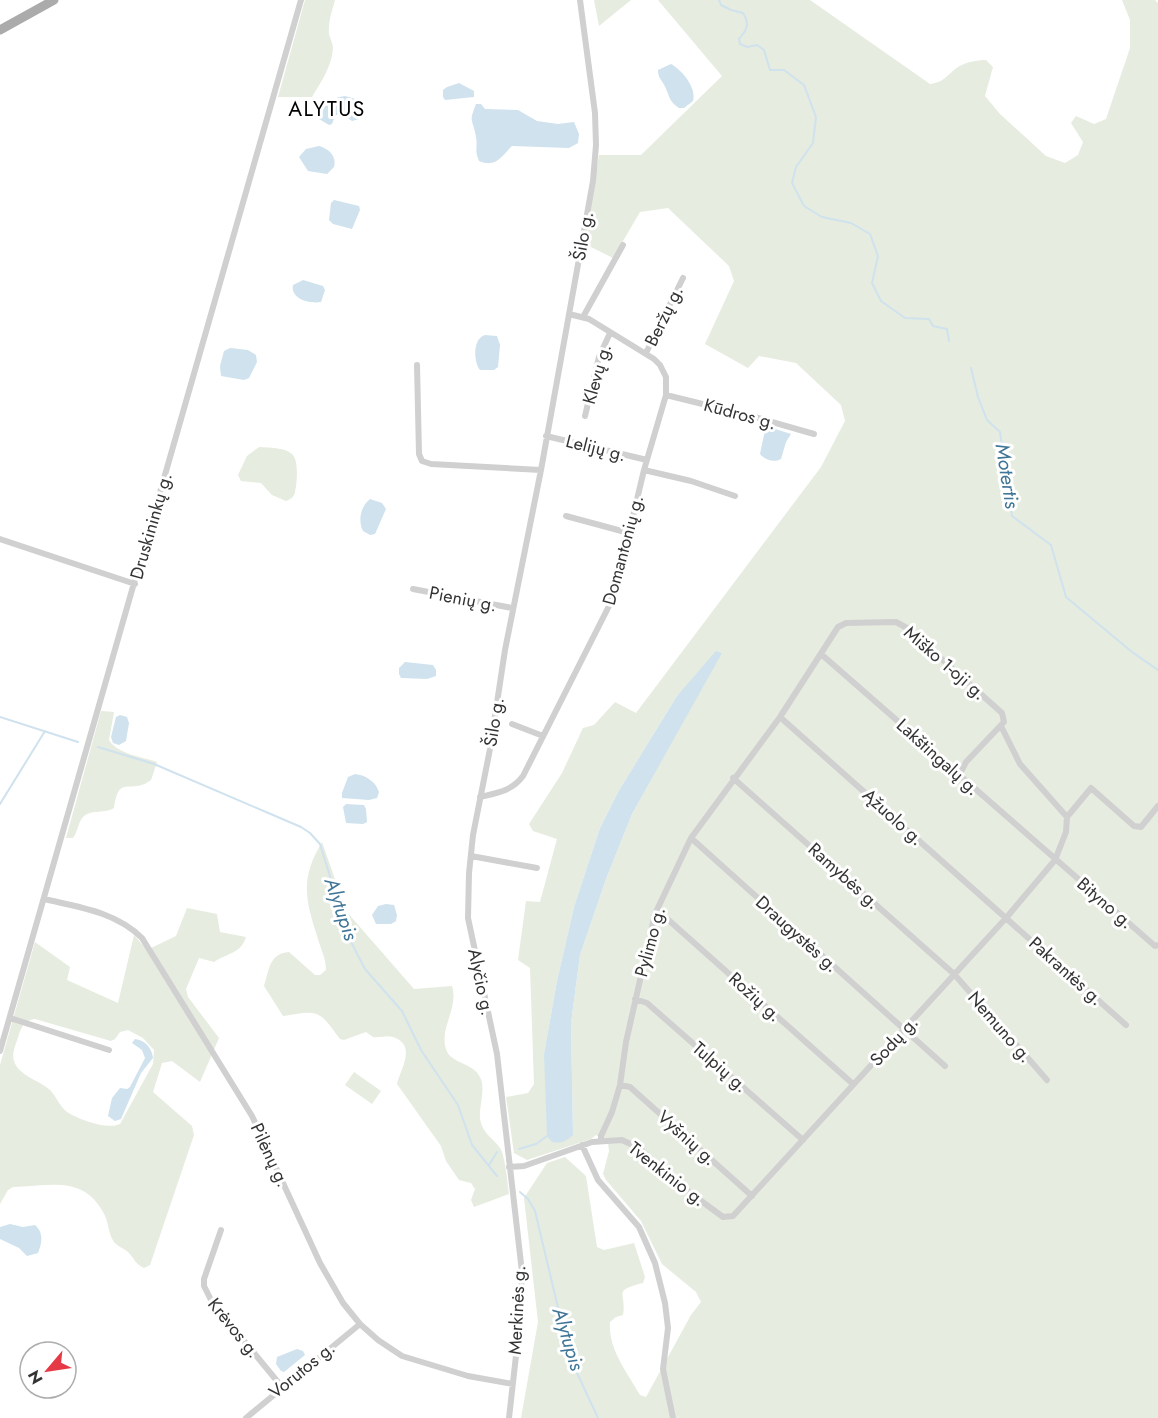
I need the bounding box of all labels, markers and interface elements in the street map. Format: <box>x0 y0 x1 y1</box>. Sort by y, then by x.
district label: ALYTUS <box>288 94 366 124</box>
street label: Šilo g. <box>566 209 600 263</box>
street label: Beržų g. <box>638 281 690 351</box>
street label: Klevų g. <box>576 341 618 407</box>
street label: Kūdros g. <box>701 392 779 436</box>
street label: Lelijų g. <box>563 428 629 468</box>
water label: Motertis <box>988 442 1026 511</box>
street label: Druskininkų g. <box>123 470 179 582</box>
street label: Domantonių g. <box>596 492 650 608</box>
street label: Pienių g. <box>427 580 499 618</box>
street label: Miško 1-oji g. <box>898 620 992 706</box>
street label: Šilo g. <box>477 695 511 749</box>
street label: Lakštingalų g. <box>891 713 985 801</box>
street label: Ąžuolo g. <box>857 782 929 852</box>
street label: Ramybės g. <box>802 837 886 915</box>
street label: Bityno g. <box>1071 871 1139 935</box>
water label: Alytupis <box>316 873 365 944</box>
street label: Draugystės g. <box>750 890 844 978</box>
street label: Pylimo g. <box>628 904 672 980</box>
street label: Pakrantės g. <box>1023 931 1109 1011</box>
street label: Alyčio g. <box>461 946 501 1018</box>
street label: Rožių g. <box>723 966 787 1028</box>
street label: Nemuno g. <box>962 986 1038 1068</box>
street label: Sodų g. <box>864 1010 924 1072</box>
street label: Tulpių g. <box>687 1036 753 1098</box>
street label: Vyšnių g. <box>652 1104 722 1172</box>
street label: Pilėnų g. <box>244 1119 296 1191</box>
street label: Tvenkinio g. <box>623 1135 711 1213</box>
street label: Merkinės g. <box>502 1265 532 1355</box>
street label: Krėvos g. <box>202 1292 266 1364</box>
water label: Alytupis <box>544 1303 591 1374</box>
street label: Vorutos g. <box>263 1335 341 1405</box>
north arrow <box>18 1340 78 1400</box>
text: N <box>22 1366 48 1388</box>

